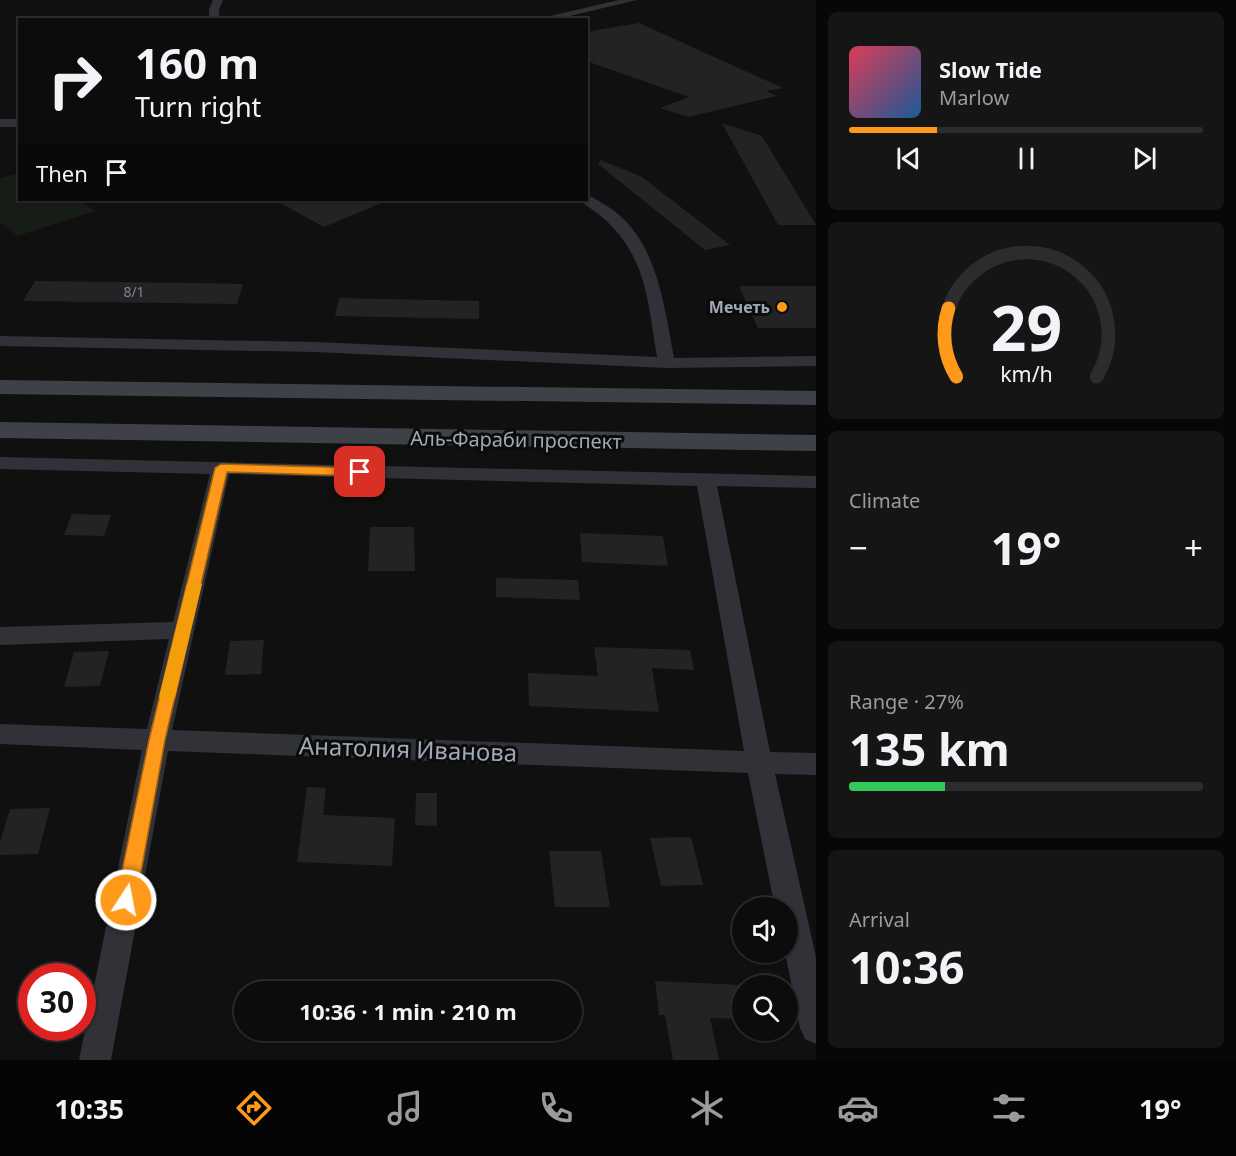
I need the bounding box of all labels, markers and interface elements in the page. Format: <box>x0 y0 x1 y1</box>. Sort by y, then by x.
text: 160 m <box>135 34 259 91</box>
icon: right <box>36 42 114 120</box>
text: Slow Tide <box>939 54 1042 84</box>
text: Marlow <box>939 84 1009 111</box>
text: Turn right <box>135 88 261 125</box>
icon: previous <box>892 142 925 175</box>
icon: pause <box>1010 142 1043 175</box>
icon: next <box>1128 142 1161 175</box>
icon: arrive <box>100 156 133 189</box>
text: Then <box>36 158 88 188</box>
house number: 8/1 <box>123 282 145 301</box>
text: 29 <box>990 285 1062 370</box>
place label: Мечеть <box>709 296 770 318</box>
marker: Мечеть <box>775 300 789 314</box>
text: km/h <box>1000 360 1052 389</box>
street label: Аль-Фараби проспект <box>410 424 622 455</box>
pin <box>334 446 385 497</box>
icon: arrive <box>343 455 376 488</box>
text: Climate <box>849 487 920 514</box>
text: 19° <box>991 517 1061 578</box>
text: − <box>849 525 868 570</box>
text: + <box>1184 525 1203 570</box>
text: Range · 27% <box>849 688 964 715</box>
text: 135 km <box>849 718 1010 779</box>
street label: Анатолия Иванова <box>298 728 518 769</box>
position arrow <box>94 868 158 932</box>
map controls <box>732 897 798 1041</box>
button: sound <box>732 897 798 963</box>
text: Arrival <box>849 906 910 933</box>
text: 10:36 <box>849 936 965 997</box>
speed limit sign: 30 <box>18 963 96 1041</box>
button: search <box>732 975 798 1041</box>
text: 10:36 · 1 min · 210 m <box>299 996 517 1026</box>
icon: directions <box>233 1087 275 1129</box>
icon: music <box>384 1087 426 1129</box>
icon: phone <box>535 1087 577 1129</box>
icon: climate <box>686 1087 728 1129</box>
icon: car <box>837 1087 879 1129</box>
icon: filters <box>988 1087 1030 1129</box>
text: 10:35 <box>55 1090 124 1127</box>
text: 19° <box>1139 1090 1181 1127</box>

